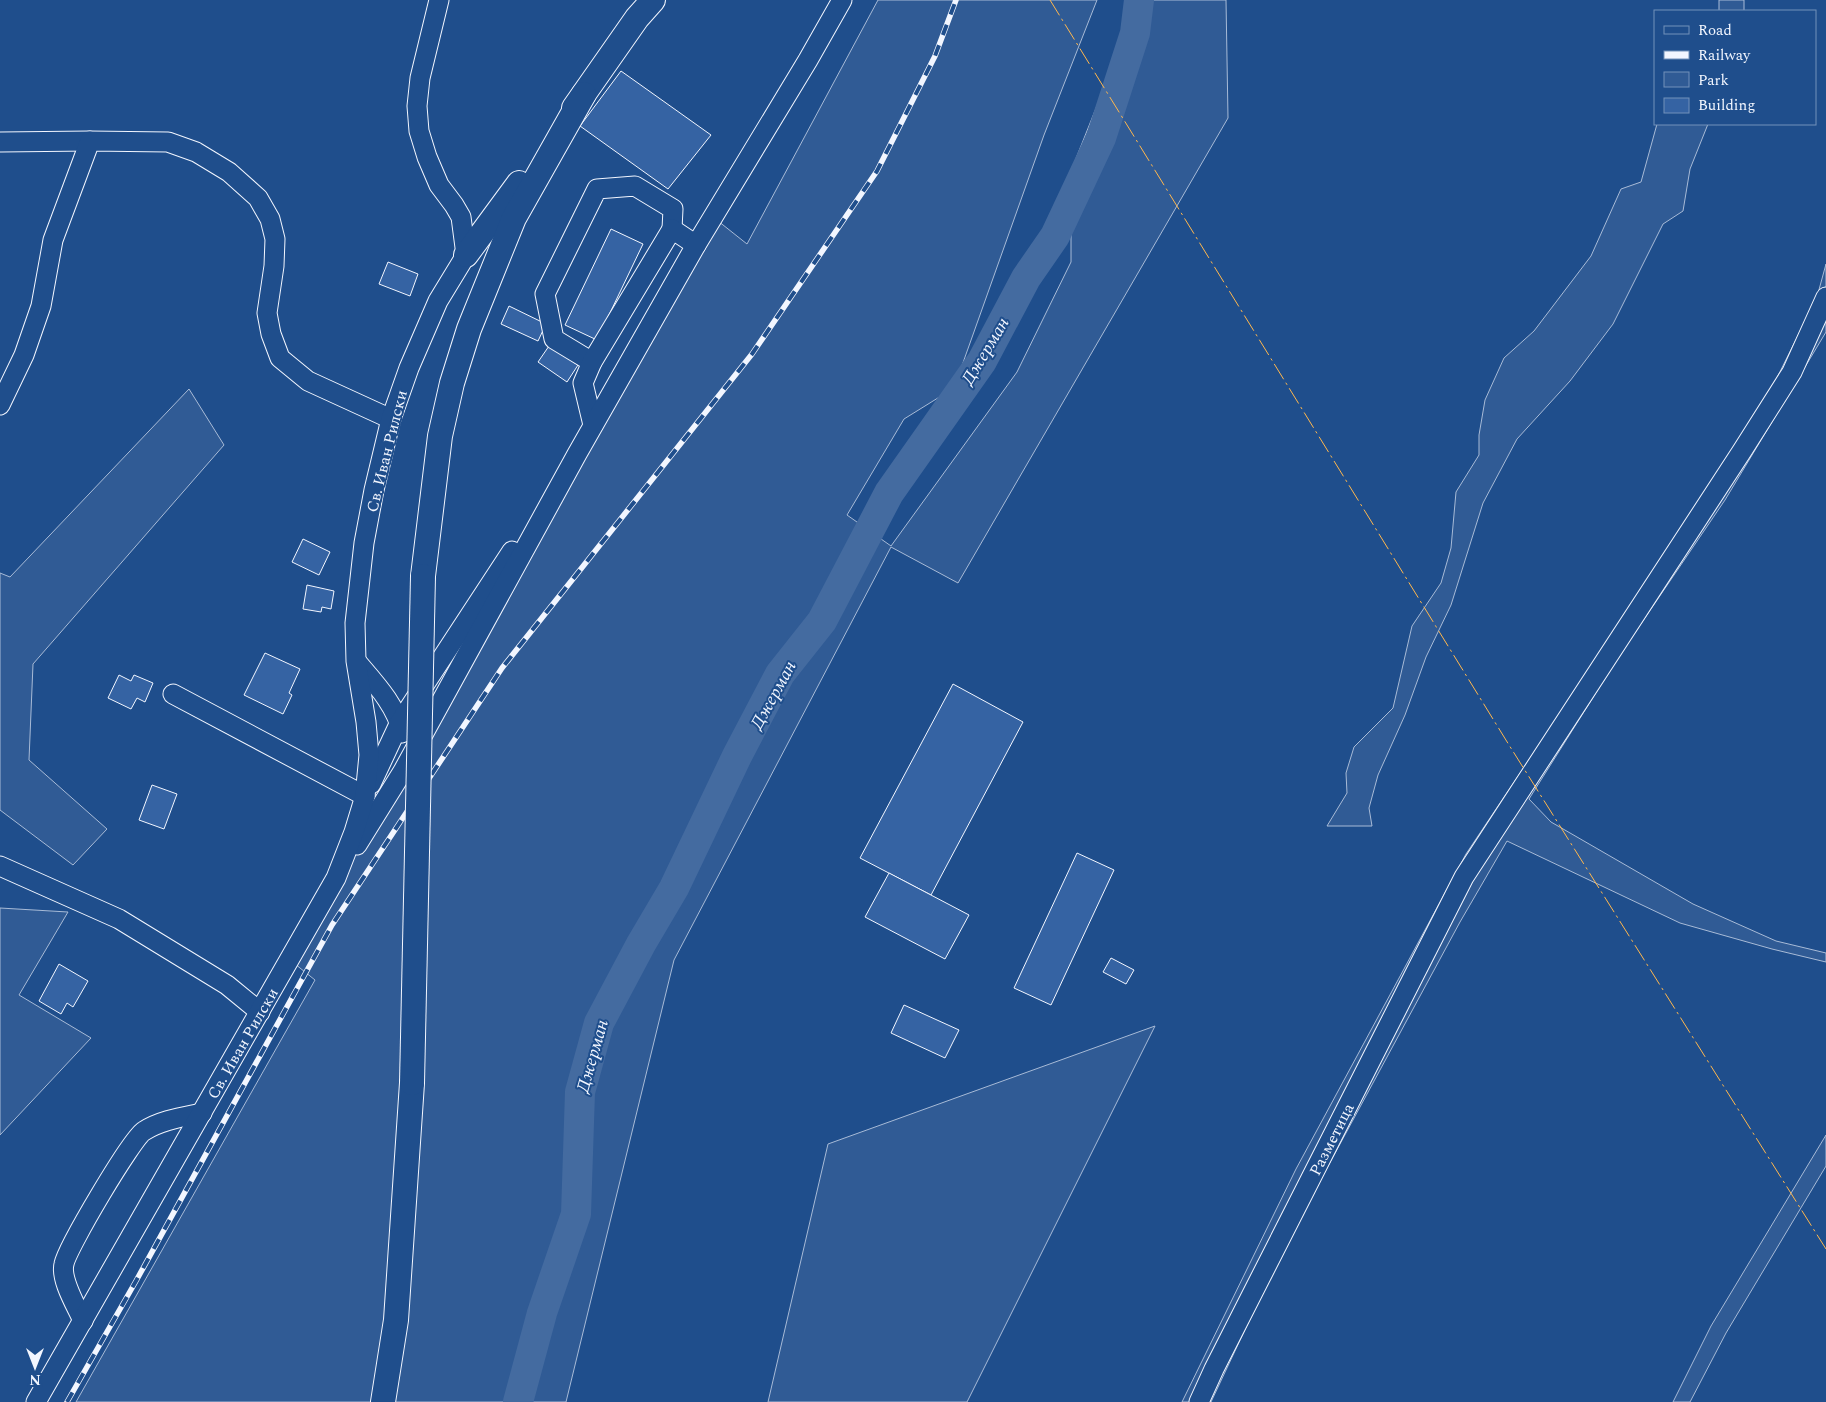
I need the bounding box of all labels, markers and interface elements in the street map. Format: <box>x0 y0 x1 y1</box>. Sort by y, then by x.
legend <box>1654 10 1816 125</box>
text: Road <box>1698 19 1732 42</box>
text: Railway <box>1698 44 1751 67</box>
text: Park <box>1698 69 1729 92</box>
text: Building <box>1698 94 1755 117</box>
water label: Джерман <box>954 312 1017 391</box>
street label: Св. Иван Рилски <box>360 388 414 515</box>
water label: Джерман <box>743 655 804 735</box>
street label: Св. Иван Рилски <box>201 983 285 1104</box>
water label: Джерман <box>569 1016 616 1097</box>
street label: Разметица <box>1303 1099 1360 1180</box>
north arrow <box>10 1342 60 1392</box>
text: N <box>29 1369 41 1390</box>

